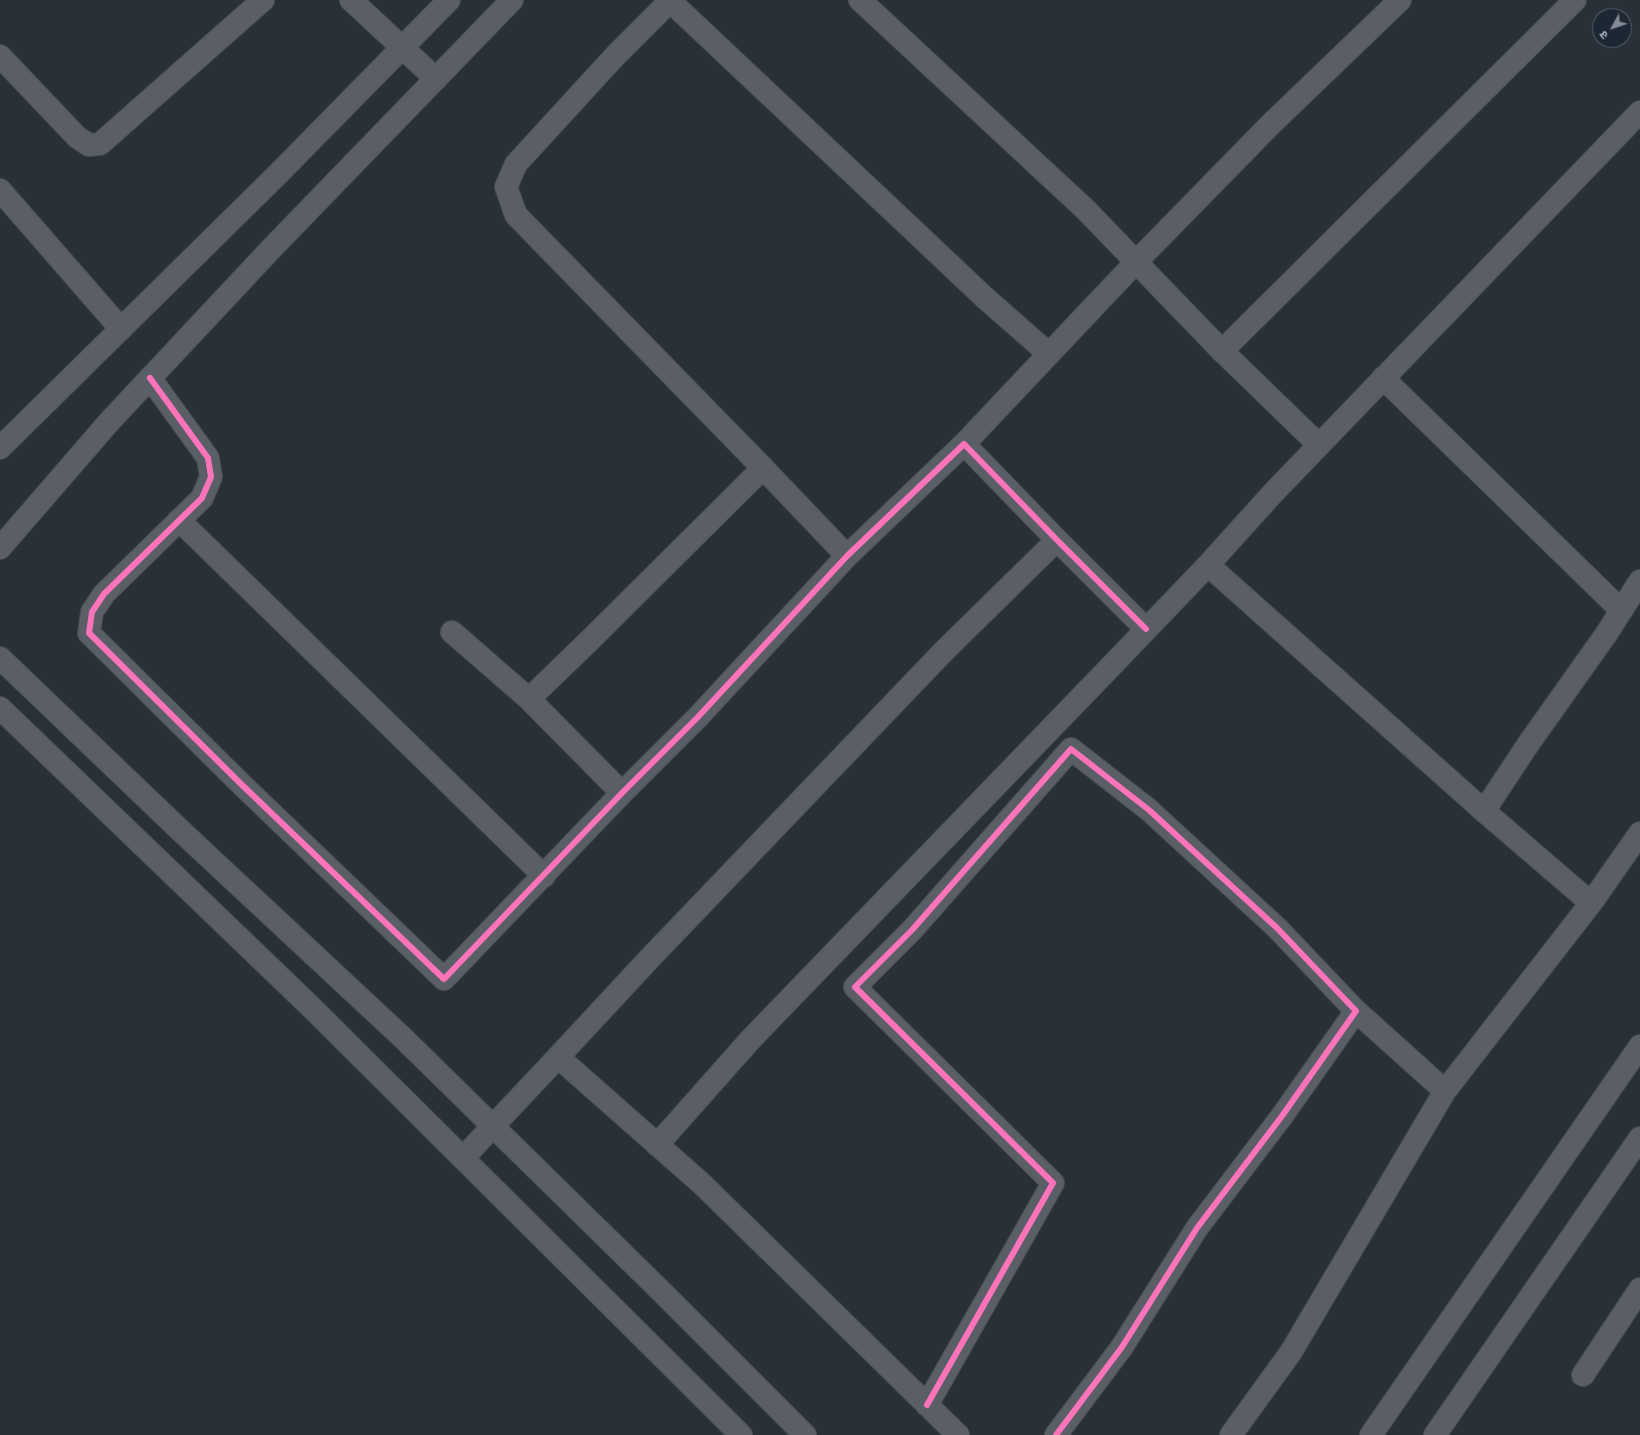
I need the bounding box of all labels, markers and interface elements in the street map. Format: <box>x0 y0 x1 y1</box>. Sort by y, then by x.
north arrow <box>1592 8 1632 48</box>
text: उ <box>1596 28 1611 42</box>

